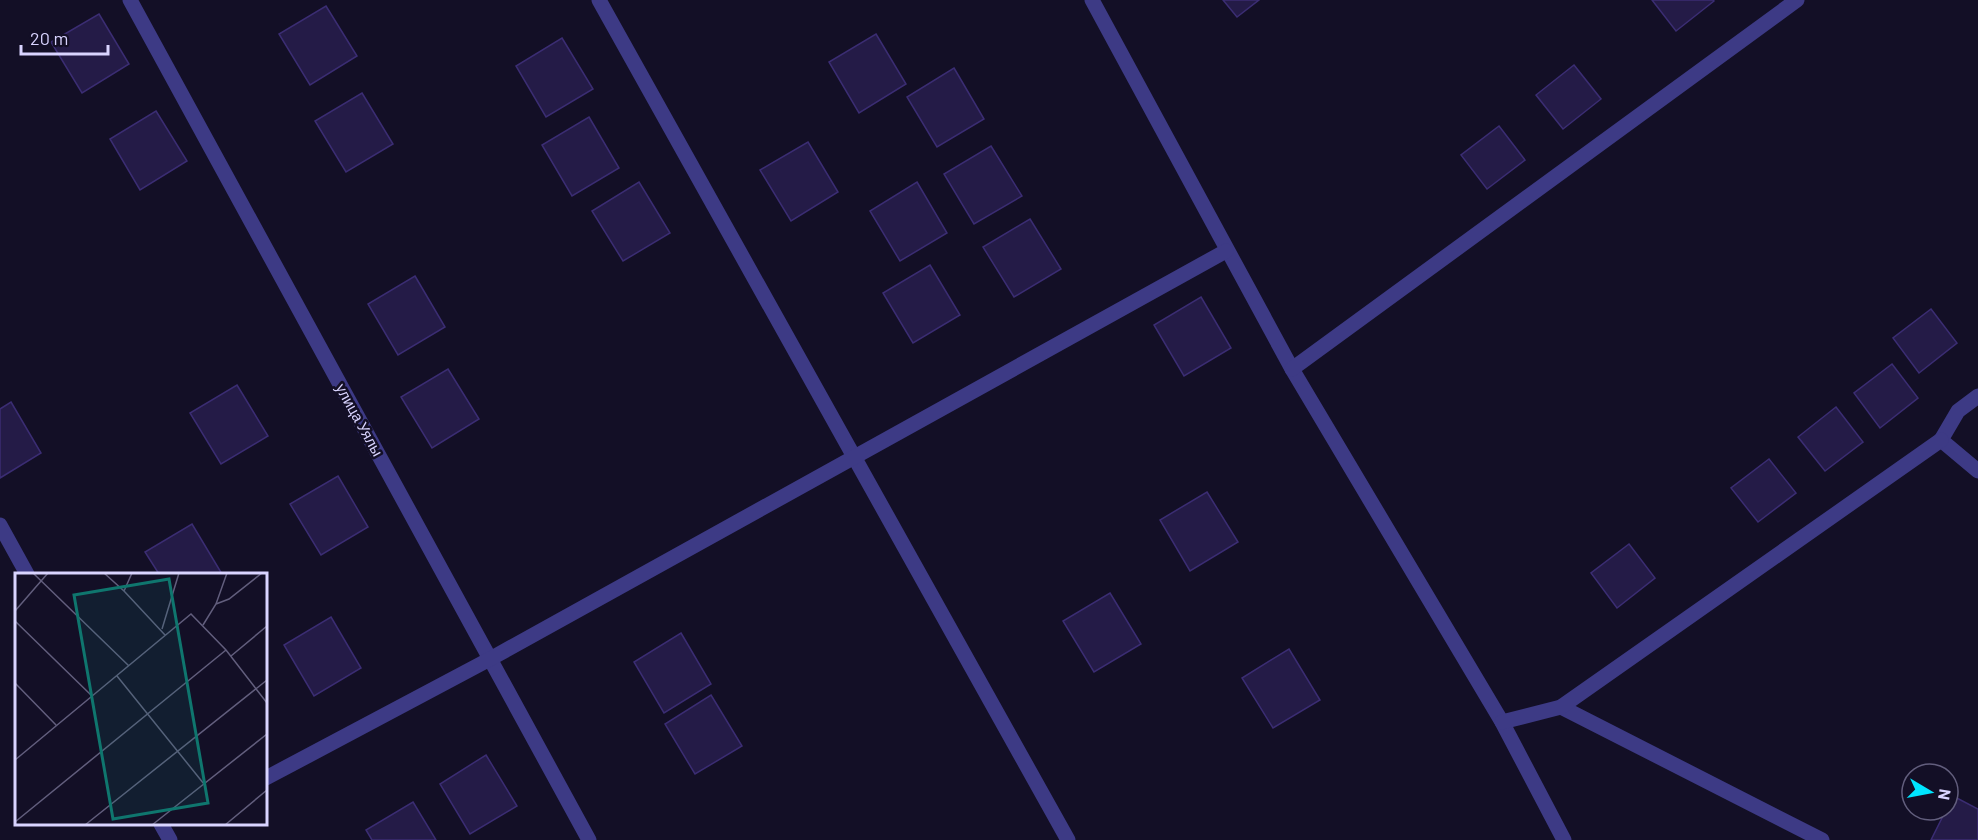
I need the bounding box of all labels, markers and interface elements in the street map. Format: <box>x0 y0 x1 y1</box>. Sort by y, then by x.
scale bar <box>21 18 108 56</box>
text: 20 m <box>30 27 68 49</box>
street label: улица Уялы <box>333 380 387 459</box>
inset map <box>15 573 267 825</box>
north arrow <box>1900 762 1960 822</box>
text: N <box>1935 788 1956 802</box>

